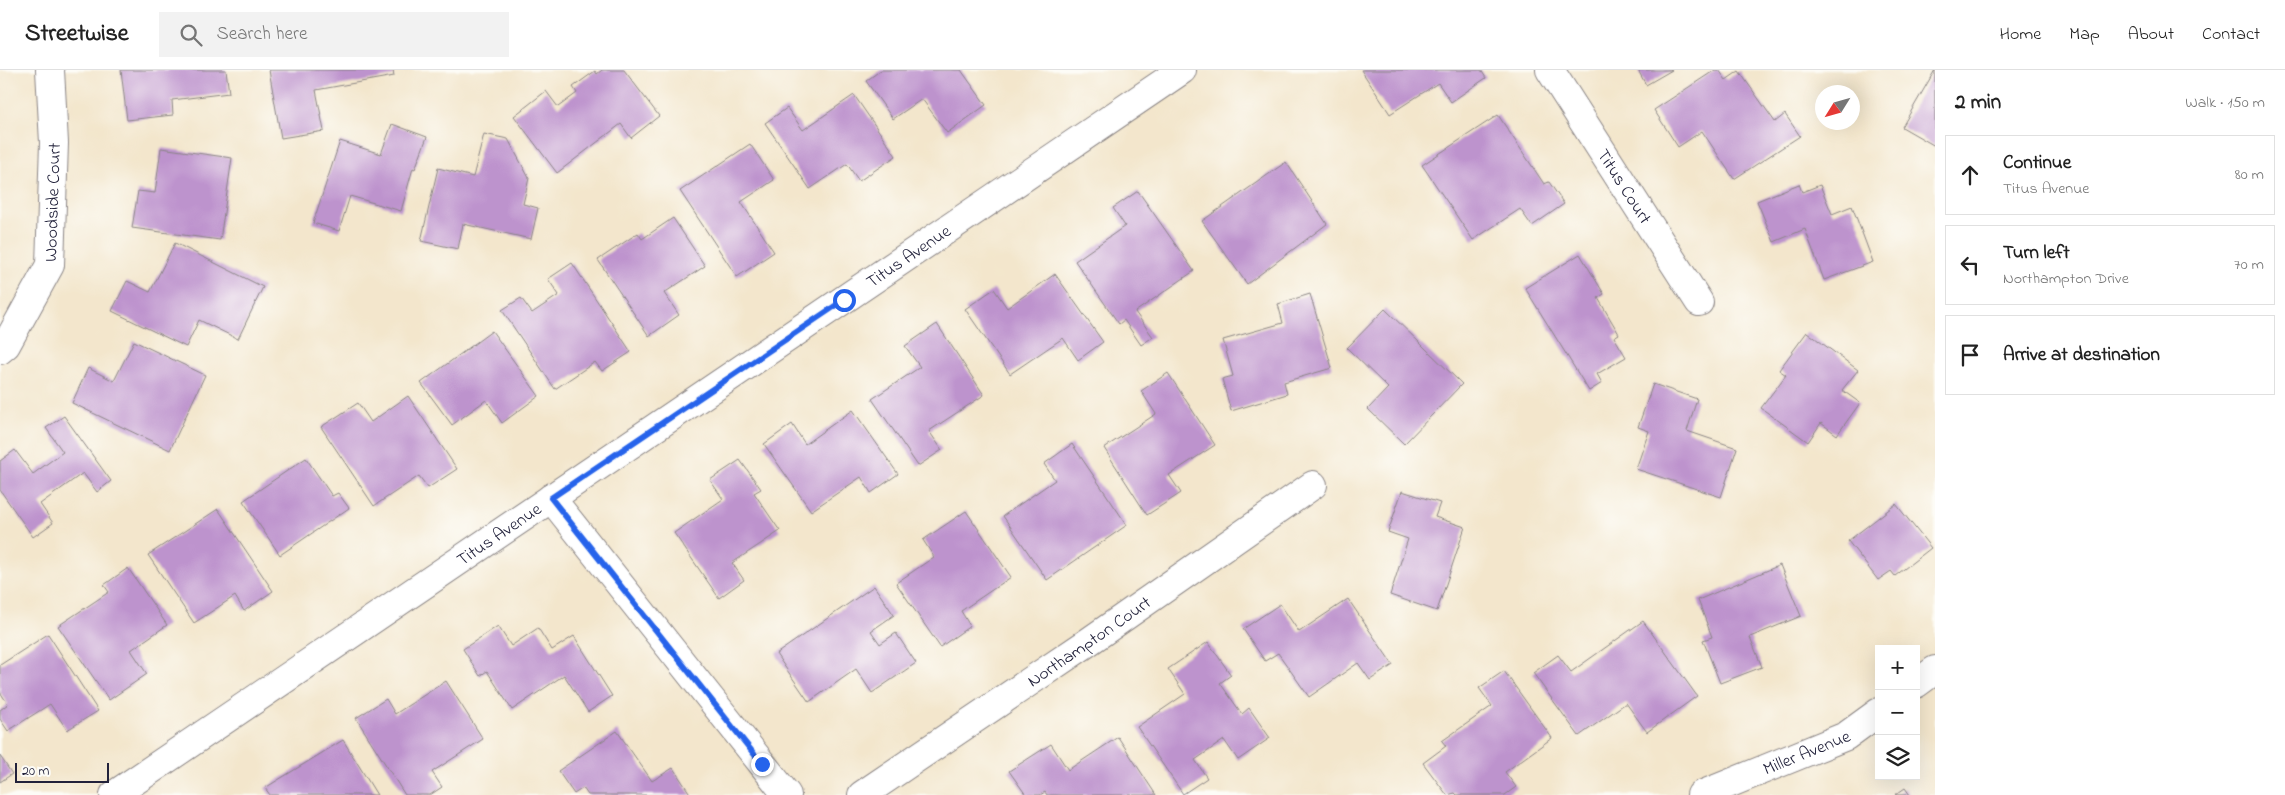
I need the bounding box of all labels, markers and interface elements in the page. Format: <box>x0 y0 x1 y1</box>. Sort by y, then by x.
search box <box>159 12 509 57</box>
text: Streetwise <box>25 17 129 52</box>
icon: search <box>177 21 205 49</box>
text: Search here <box>217 21 308 48</box>
text: Home <box>2000 22 2041 48</box>
text: Map <box>2069 22 2100 48</box>
text: About <box>2128 22 2174 48</box>
text: Contact <box>2202 22 2260 48</box>
north arrow <box>1815 85 1860 130</box>
text: 2 min <box>1955 88 2001 118</box>
text: Walk · 150 m <box>2185 91 2265 115</box>
street label: Woodside Court <box>39 142 69 262</box>
street label: Titus Court <box>1589 145 1657 230</box>
text: Continue <box>2003 150 2071 177</box>
icon: ahead <box>1956 161 1984 189</box>
text: 80 m <box>2235 163 2264 187</box>
text: Titus Avenue <box>2003 177 2090 201</box>
street label: Titus Avenue <box>862 219 958 296</box>
text: Turn left <box>2003 240 2070 267</box>
icon: left <box>1956 251 1984 279</box>
text: 70 m <box>2234 253 2264 277</box>
text: Northampton Drive <box>2003 267 2129 291</box>
route start <box>833 289 856 312</box>
icon: arrive <box>1956 341 1984 369</box>
text: Arrive at destination <box>2003 342 2160 369</box>
street label: Titus Avenue <box>452 497 548 574</box>
street label: Northampton Court <box>1023 591 1157 695</box>
map controls <box>1875 645 1920 780</box>
button: + <box>1875 645 1920 690</box>
button: − <box>1875 690 1920 735</box>
street label: Miller Avenue <box>1760 724 1856 783</box>
button: layers <box>1875 735 1920 780</box>
route end <box>751 753 774 776</box>
scale bar <box>15 760 109 783</box>
text: 20 m <box>22 761 49 782</box>

